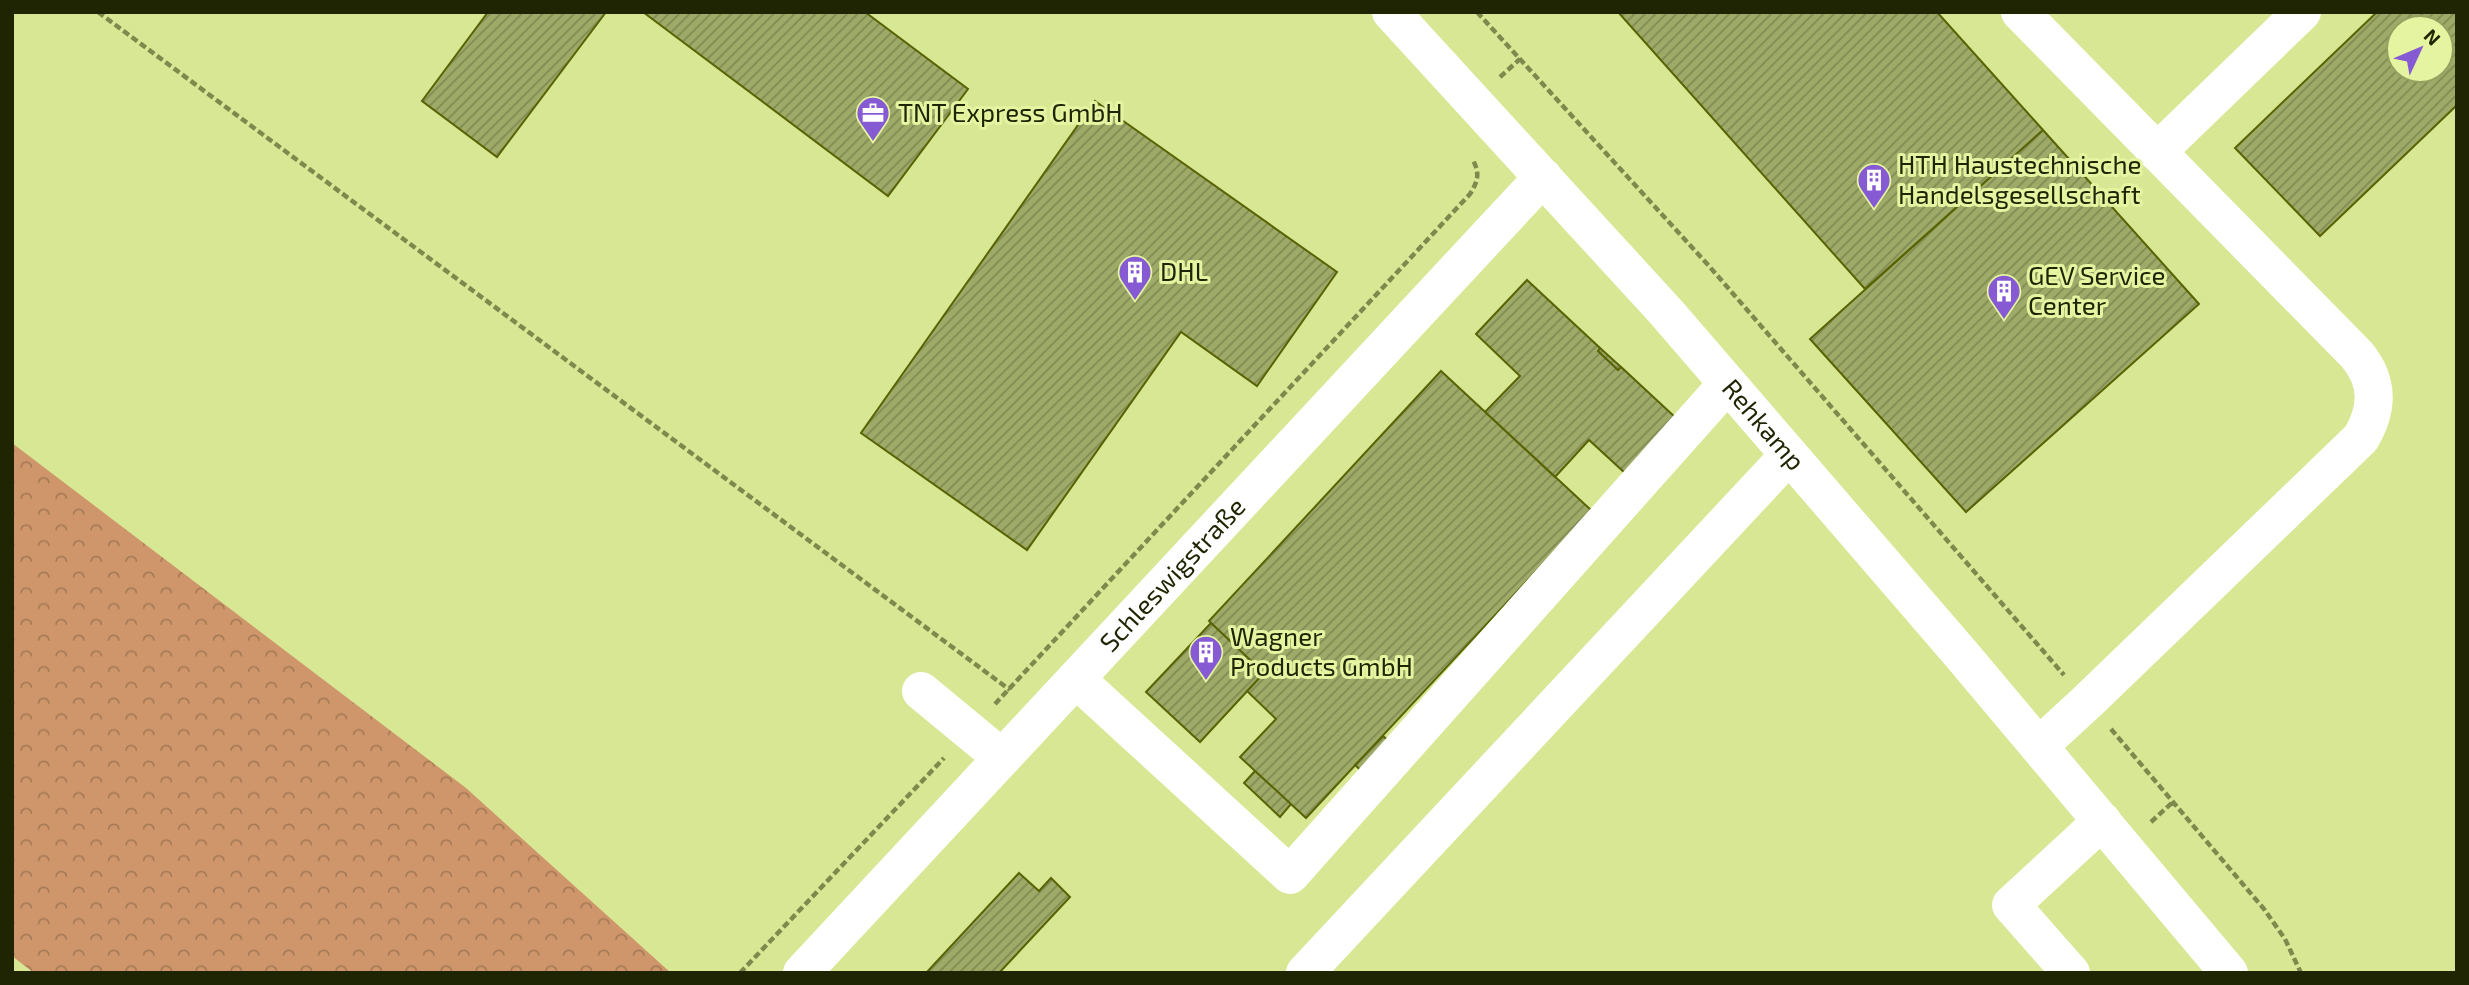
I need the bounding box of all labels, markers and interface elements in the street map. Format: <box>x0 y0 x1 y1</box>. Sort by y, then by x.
north arrow <box>2385 14 2455 84</box>
text: N <box>2420 24 2446 50</box>
office icon: TNT Express GmbH <box>854 94 892 143</box>
place label: TNT Express GmbH <box>898 96 1123 127</box>
place label: HTH Haustechnische Handelsgesellschaft <box>1898 148 2142 209</box>
building icon: HTH Haustechnische Handelsgesellschaft <box>1855 161 1893 210</box>
building icon: DHL <box>1116 253 1154 302</box>
place label: DHL <box>1160 255 1208 286</box>
place label: GEV Service Center <box>2028 259 2166 320</box>
building icon: GEV Service Center <box>1985 272 2023 321</box>
street label: Rehkamp <box>1717 372 1812 476</box>
street label: Schleswigstraße <box>1092 490 1251 657</box>
place label: Wagner Products GmbH <box>1230 620 1413 681</box>
building icon: Wagner Products GmbH <box>1187 633 1225 682</box>

